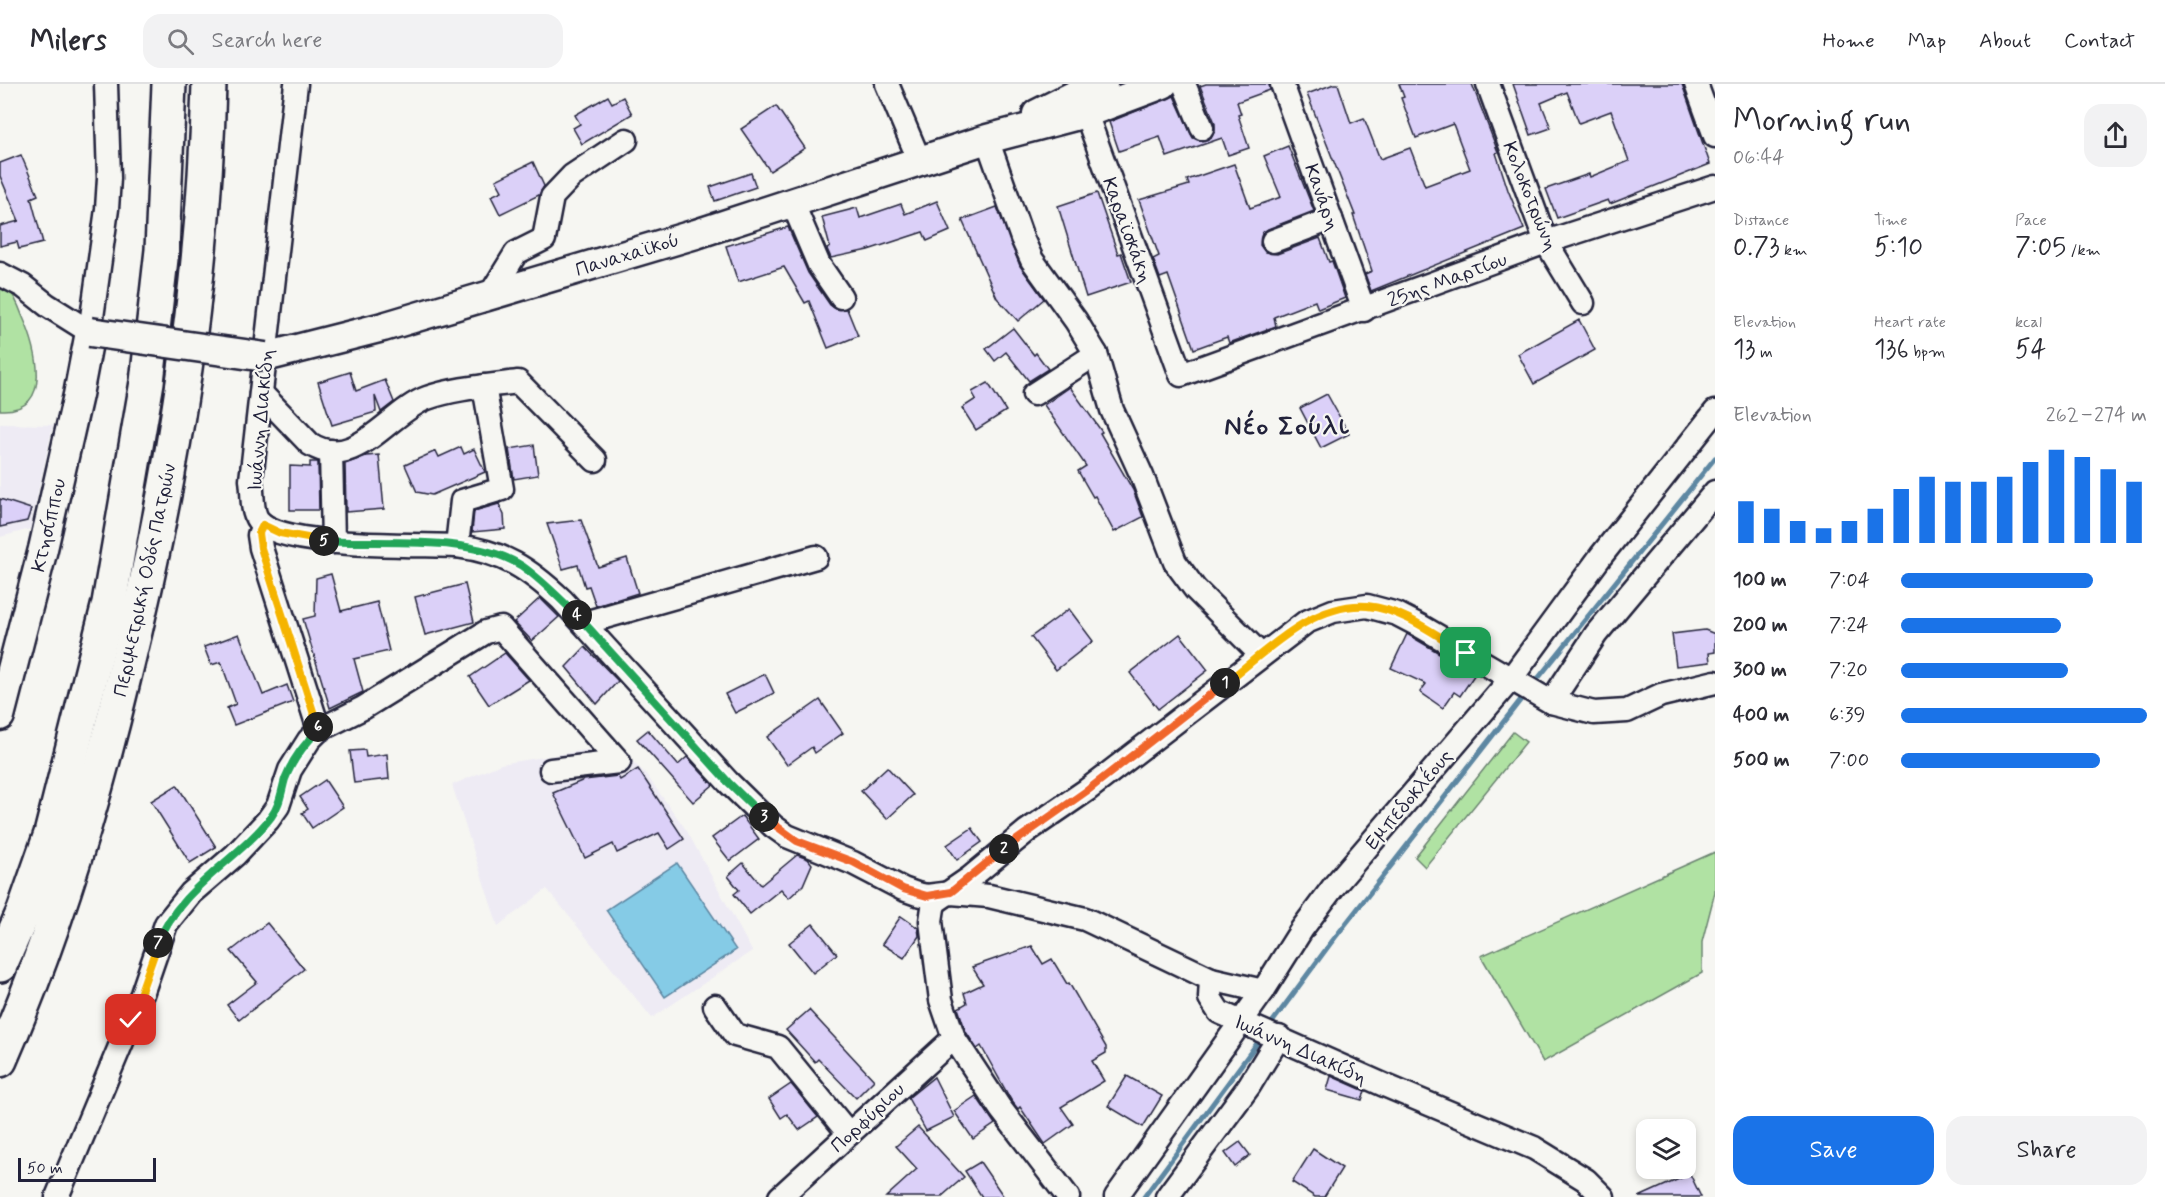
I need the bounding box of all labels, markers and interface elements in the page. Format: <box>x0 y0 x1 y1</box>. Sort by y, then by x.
search box <box>143 14 563 68</box>
text: Milers <box>30 23 107 60</box>
icon: search <box>164 25 197 58</box>
text: Search here <box>212 27 322 55</box>
text: Home <box>1823 27 1875 55</box>
text: Map <box>1908 27 1946 55</box>
text: About <box>1979 27 2031 55</box>
text: Contact <box>2064 27 2135 55</box>
text: Morning run <box>1733 99 1911 143</box>
button: share <box>2084 104 2147 167</box>
street label: Κολοκοτρώνη <box>1495 138 1564 256</box>
text: 06:44 <box>1733 144 1784 171</box>
street label: Κανάρη <box>1297 160 1346 235</box>
street label: Καραϊσκάκη <box>1095 174 1158 287</box>
text: Distance <box>1733 210 1789 231</box>
text: Time <box>1874 210 1908 231</box>
text: Pace <box>2015 210 2047 231</box>
street label: Παναχαϊκού <box>572 227 683 284</box>
text: 0.73 <box>1733 231 1780 265</box>
text: 5:10 <box>1874 231 1923 265</box>
text: 7:05 <box>2015 231 2066 265</box>
text: km <box>1780 240 1807 261</box>
text: /km <box>2066 240 2101 261</box>
street label: 25ης Μαρτίου <box>1384 246 1511 315</box>
text: Elevation <box>1733 312 1796 333</box>
text: Heart rate <box>1874 312 1946 333</box>
text: kcal <box>2015 312 2042 333</box>
text: 13 <box>1733 333 1756 367</box>
text: 136 <box>1874 333 1909 367</box>
text: 54 <box>2015 333 2046 367</box>
text: m <box>1756 342 1773 363</box>
text: bpm <box>1909 342 1945 363</box>
street label: Ιωάννη Διακίδη <box>242 348 281 493</box>
text: Elevation <box>1733 402 1812 429</box>
text: 262–274 m <box>2046 402 2147 429</box>
district label: Νέο Σούλι <box>1224 409 1350 444</box>
street label: Περιμετρική Οδός Πατρών <box>108 461 183 699</box>
street label: Κτησίππου <box>26 476 73 575</box>
pin: 5 <box>309 526 339 556</box>
text: 5 <box>319 530 329 551</box>
text: 100 m <box>1733 567 1787 594</box>
text: 7:04 <box>1829 567 1870 594</box>
pin: 4 <box>562 600 592 630</box>
text: 4 <box>572 604 582 625</box>
text: 200 m <box>1733 612 1788 639</box>
text: 7:24 <box>1829 612 1868 639</box>
pin <box>1440 627 1491 678</box>
icon: arrive <box>1449 636 1482 669</box>
text: 300 m <box>1733 657 1787 684</box>
text: 7:20 <box>1829 657 1868 684</box>
pin: 1 <box>1210 668 1240 698</box>
text: 1 <box>1221 672 1229 693</box>
text: 400 m <box>1733 702 1789 729</box>
text: 6:39 <box>1829 702 1866 729</box>
pin: 6 <box>303 712 333 742</box>
text: 6 <box>314 716 322 737</box>
street label: Εμπεδοκλέους <box>1359 744 1459 856</box>
text: 500 m <box>1733 747 1790 774</box>
text: 7:00 <box>1829 747 1869 774</box>
pin: 3 <box>749 802 779 832</box>
text: 3 <box>760 806 768 827</box>
pin: 2 <box>989 834 1019 864</box>
text: 2 <box>1000 838 1008 859</box>
pin: 7 <box>143 928 173 958</box>
text: 7 <box>153 932 163 953</box>
pin <box>105 994 156 1045</box>
icon: check <box>114 1003 147 1036</box>
street label: Ιωάννη Διακίδη <box>1230 1009 1371 1092</box>
street label: Πορφύριου <box>825 1077 911 1159</box>
button: Save <box>1733 1116 1934 1185</box>
button: Share <box>1946 1116 2147 1185</box>
map controls <box>1636 1119 1696 1179</box>
button: layers <box>1636 1119 1696 1179</box>
scale bar <box>18 1155 156 1182</box>
text: 50 m <box>27 1158 63 1179</box>

